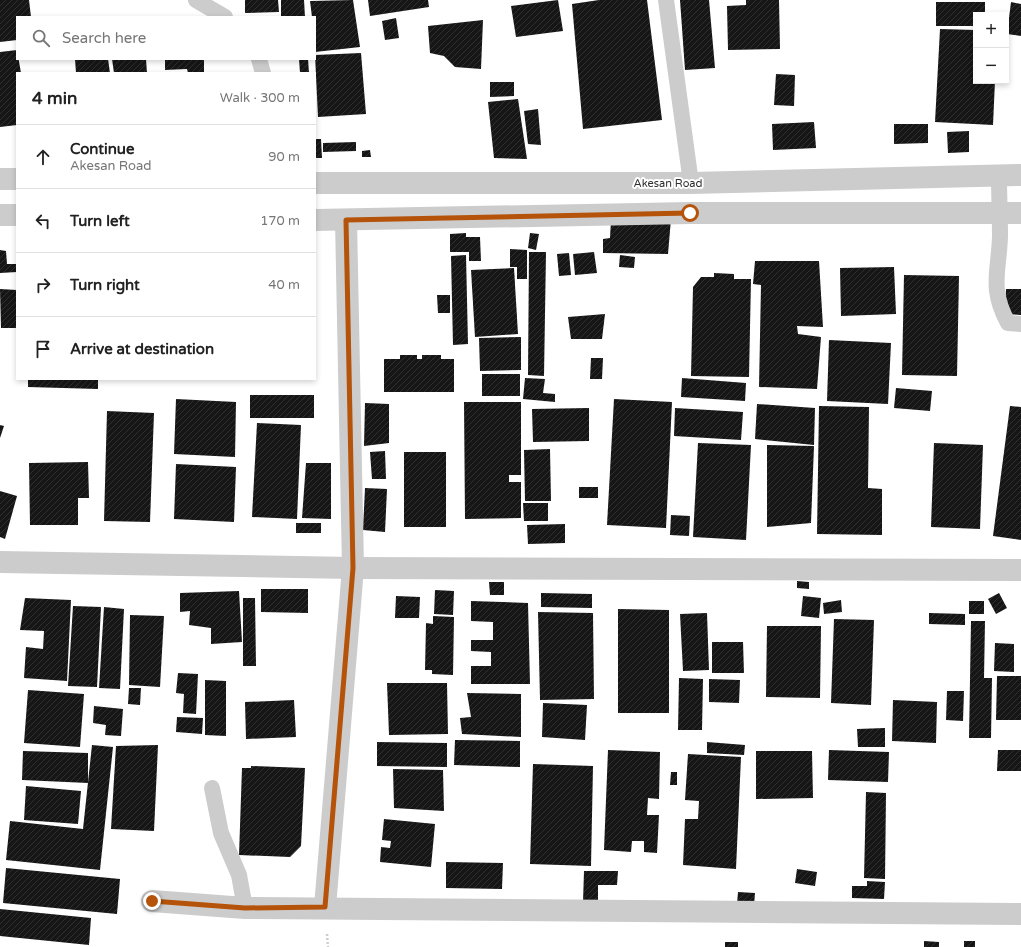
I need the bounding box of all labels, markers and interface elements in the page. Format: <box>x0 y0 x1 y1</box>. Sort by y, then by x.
map controls <box>973 12 1009 84</box>
button: + <box>973 12 1009 48</box>
search box <box>16 16 316 60</box>
icon: search <box>30 27 52 49</box>
text: Search here <box>62 29 146 47</box>
button: − <box>973 48 1009 84</box>
text: 4 min <box>32 88 77 109</box>
text: Walk · 300 m <box>220 90 300 106</box>
text: Continue <box>70 140 134 158</box>
icon: ahead <box>32 146 54 168</box>
text: 90 m <box>268 149 300 165</box>
text: Akesan Road <box>70 158 151 174</box>
street label: Akesan Road <box>634 177 703 190</box>
route start <box>681 204 699 222</box>
icon: left <box>32 210 54 232</box>
text: Turn left <box>70 212 130 230</box>
text: 170 m <box>260 213 300 229</box>
icon: right <box>32 274 54 296</box>
text: Turn right <box>70 276 140 294</box>
text: 40 m <box>268 277 300 293</box>
icon: arrive <box>32 338 54 360</box>
text: Arrive at destination <box>70 340 214 358</box>
route end <box>143 892 161 910</box>

